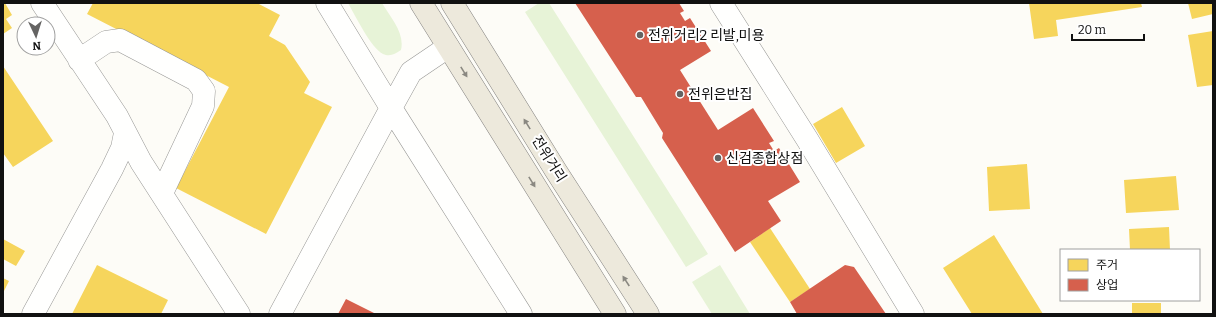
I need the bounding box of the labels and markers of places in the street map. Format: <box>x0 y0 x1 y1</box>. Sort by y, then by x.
place label: 전위거리2 리발,미용 <box>648 27 765 44</box>
marker: 전위거리2 리발,미용 <box>635 30 645 40</box>
place label: 전위은반집 <box>688 86 752 103</box>
marker: 전위은반집 <box>675 89 685 99</box>
place label: 신검종합상점 <box>726 150 803 167</box>
marker: 신검종합상점 <box>713 153 723 163</box>

